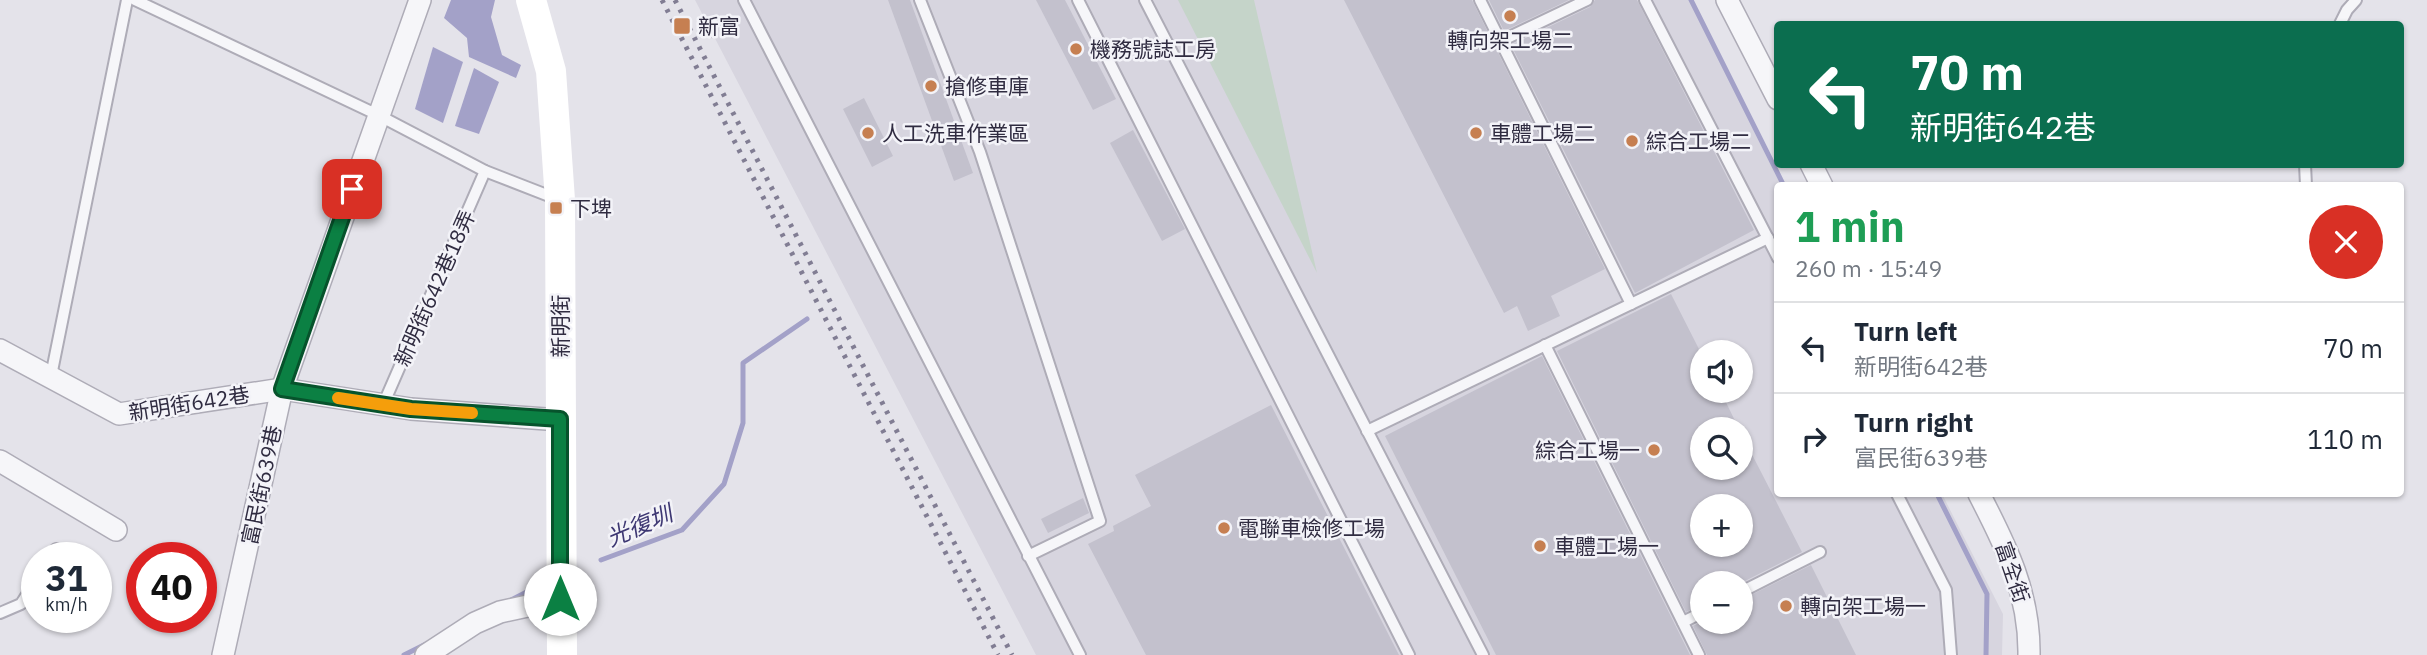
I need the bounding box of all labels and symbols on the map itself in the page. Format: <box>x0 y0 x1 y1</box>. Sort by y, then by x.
marker: 轉向架工場二 <box>1502 8 1518 24</box>
place label: 新富 <box>698 12 740 40</box>
marker: 新富 <box>672 16 692 36</box>
place label: 轉向架工場二 <box>1447 26 1573 54</box>
place label: 機務號誌工房 <box>1090 35 1216 63</box>
marker: 機務號誌工房 <box>1068 41 1084 57</box>
place label: 搶修車庫 <box>945 72 1029 100</box>
marker: 搶修車庫 <box>923 78 939 94</box>
place label: 人工洗車作業區 <box>882 119 1029 147</box>
place label: 車體工場二 <box>1490 119 1595 147</box>
marker: 人工洗車作業區 <box>860 125 876 141</box>
marker: 車體工場二 <box>1468 125 1484 141</box>
place label: 綜合工場二 <box>1646 127 1751 155</box>
marker: 綜合工場二 <box>1624 133 1640 149</box>
pin <box>322 159 382 219</box>
place label: 下埤 <box>570 194 612 222</box>
marker: 下埤 <box>548 200 564 216</box>
street label: 新明街642巷18弄 <box>387 206 481 370</box>
street label: 新明街 <box>546 295 574 358</box>
street label: 新明街642巷 <box>127 380 251 426</box>
street label: 富民街639巷 <box>235 423 287 547</box>
place label: 綜合工場一 <box>1535 436 1640 464</box>
marker: 綜合工場一 <box>1646 442 1662 458</box>
water label: 光復圳 <box>601 497 679 552</box>
place label: 電聯車檢修工場 <box>1238 514 1385 542</box>
marker: 電聯車檢修工場 <box>1216 520 1232 536</box>
place label: 車體工場一 <box>1554 532 1659 560</box>
marker: 車體工場一 <box>1532 538 1548 554</box>
street label: 富全街 <box>1990 538 2036 606</box>
speed limit sign: 40 <box>126 542 217 633</box>
position arrow <box>523 562 597 636</box>
place label: 轉向架工場一 <box>1800 592 1926 620</box>
marker: 轉向架工場一 <box>1778 598 1794 614</box>

